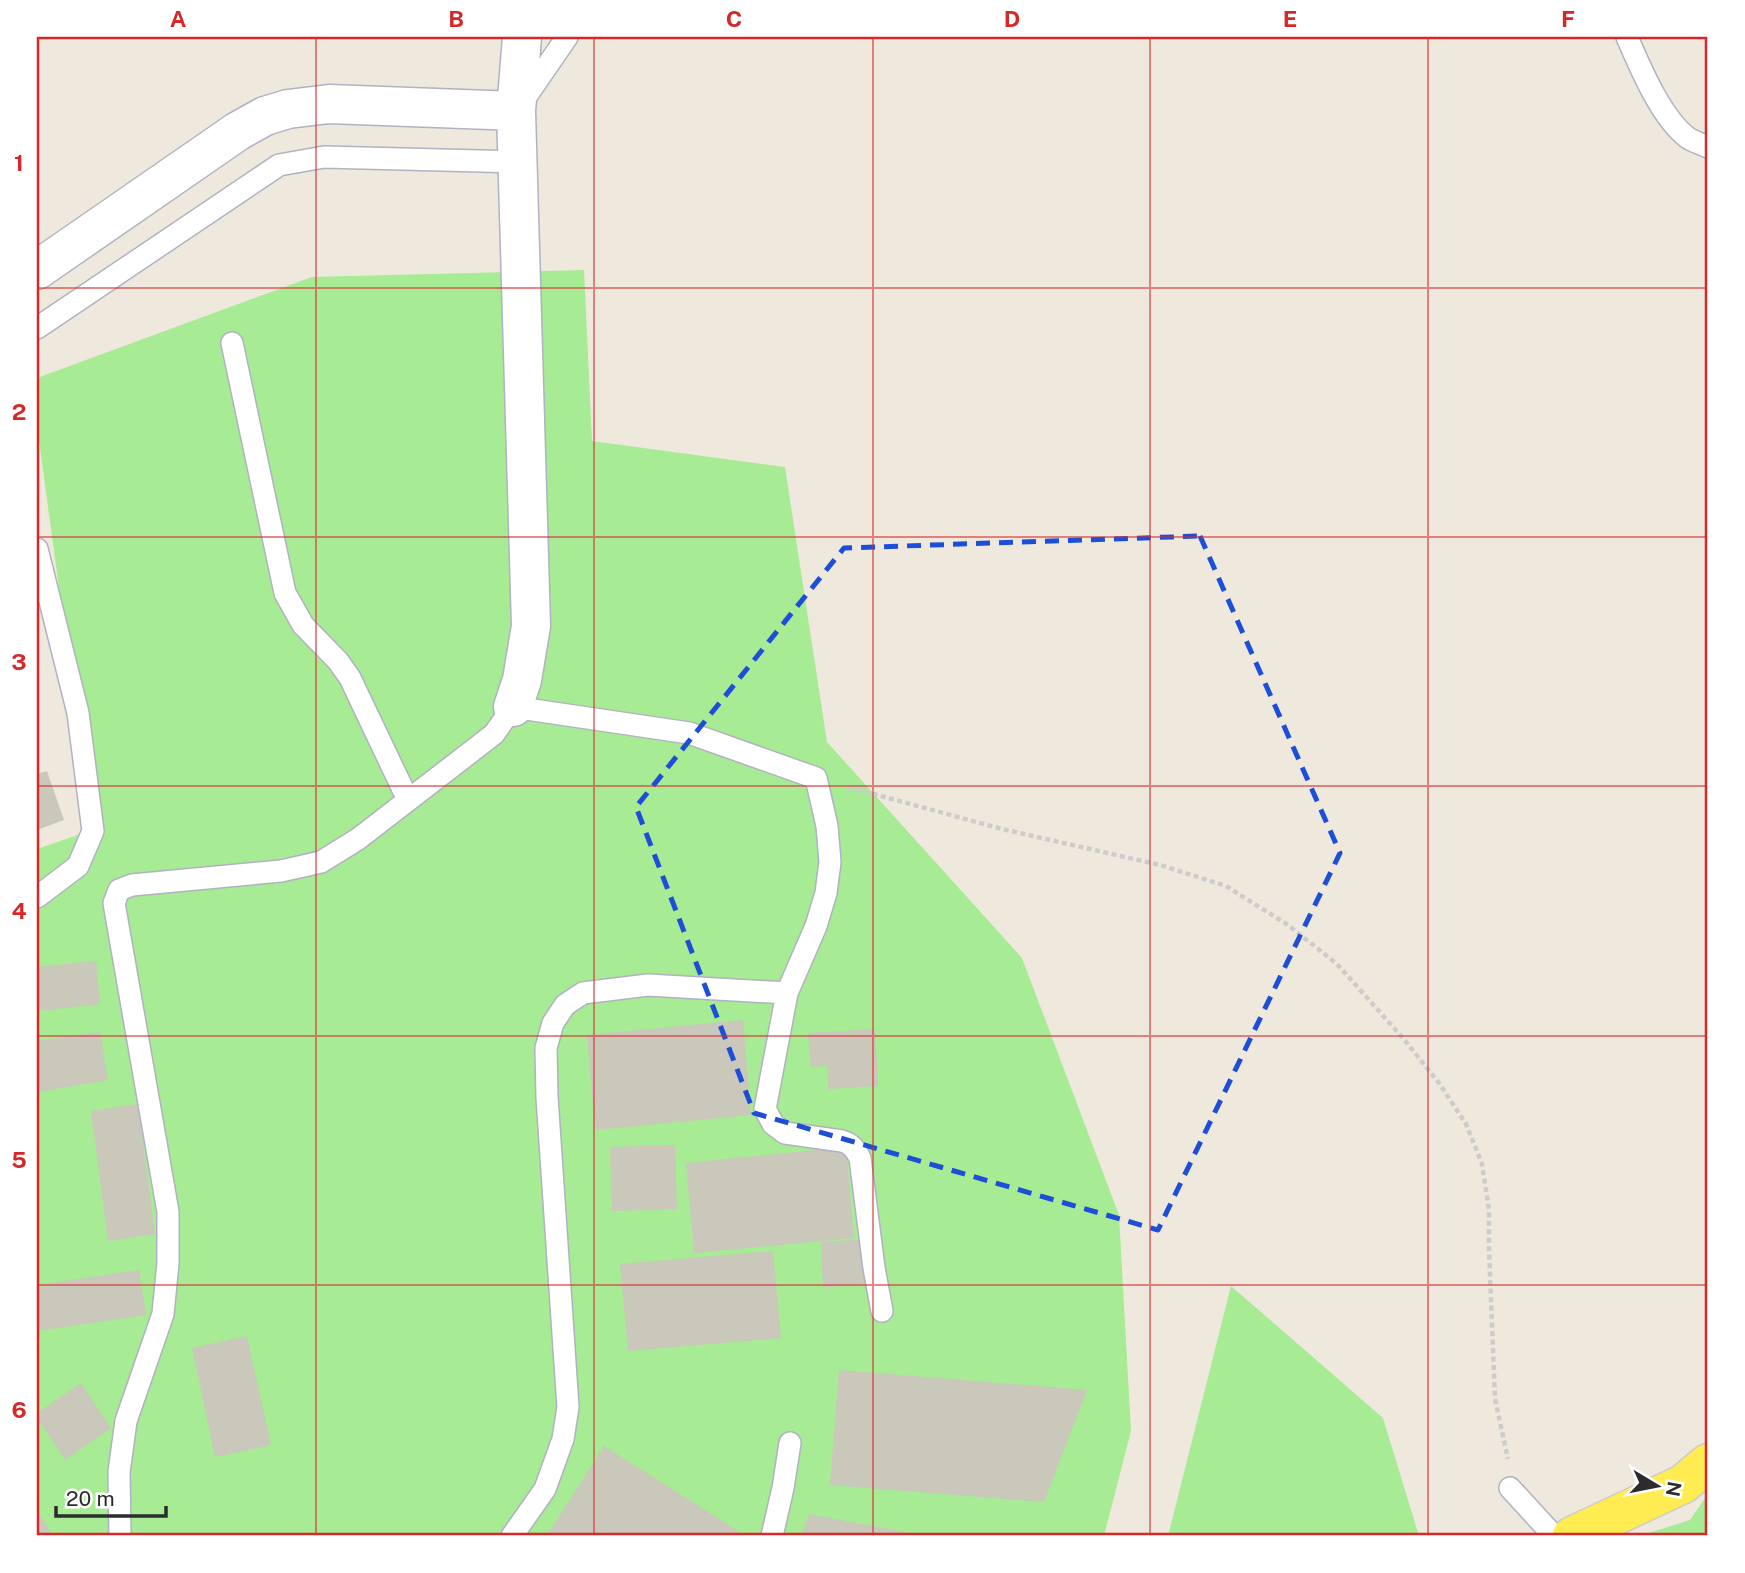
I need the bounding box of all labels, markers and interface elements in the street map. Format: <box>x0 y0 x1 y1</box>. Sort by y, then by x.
text: A <box>170 5 187 32</box>
text: B <box>448 5 464 32</box>
text: C <box>726 5 742 32</box>
text: D <box>1004 5 1020 32</box>
text: E <box>1283 5 1297 32</box>
text: F <box>1561 5 1575 32</box>
text: 1 <box>14 149 24 176</box>
text: 2 <box>12 398 26 425</box>
text: 3 <box>11 648 27 675</box>
text: 4 <box>11 897 27 924</box>
text: 5 <box>11 1146 27 1173</box>
text: 6 <box>11 1396 27 1423</box>
north arrow <box>1622 1450 1692 1520</box>
scale bar <box>56 1475 166 1519</box>
text: N <box>1662 1480 1686 1498</box>
text: 20 m <box>66 1486 115 1511</box>

